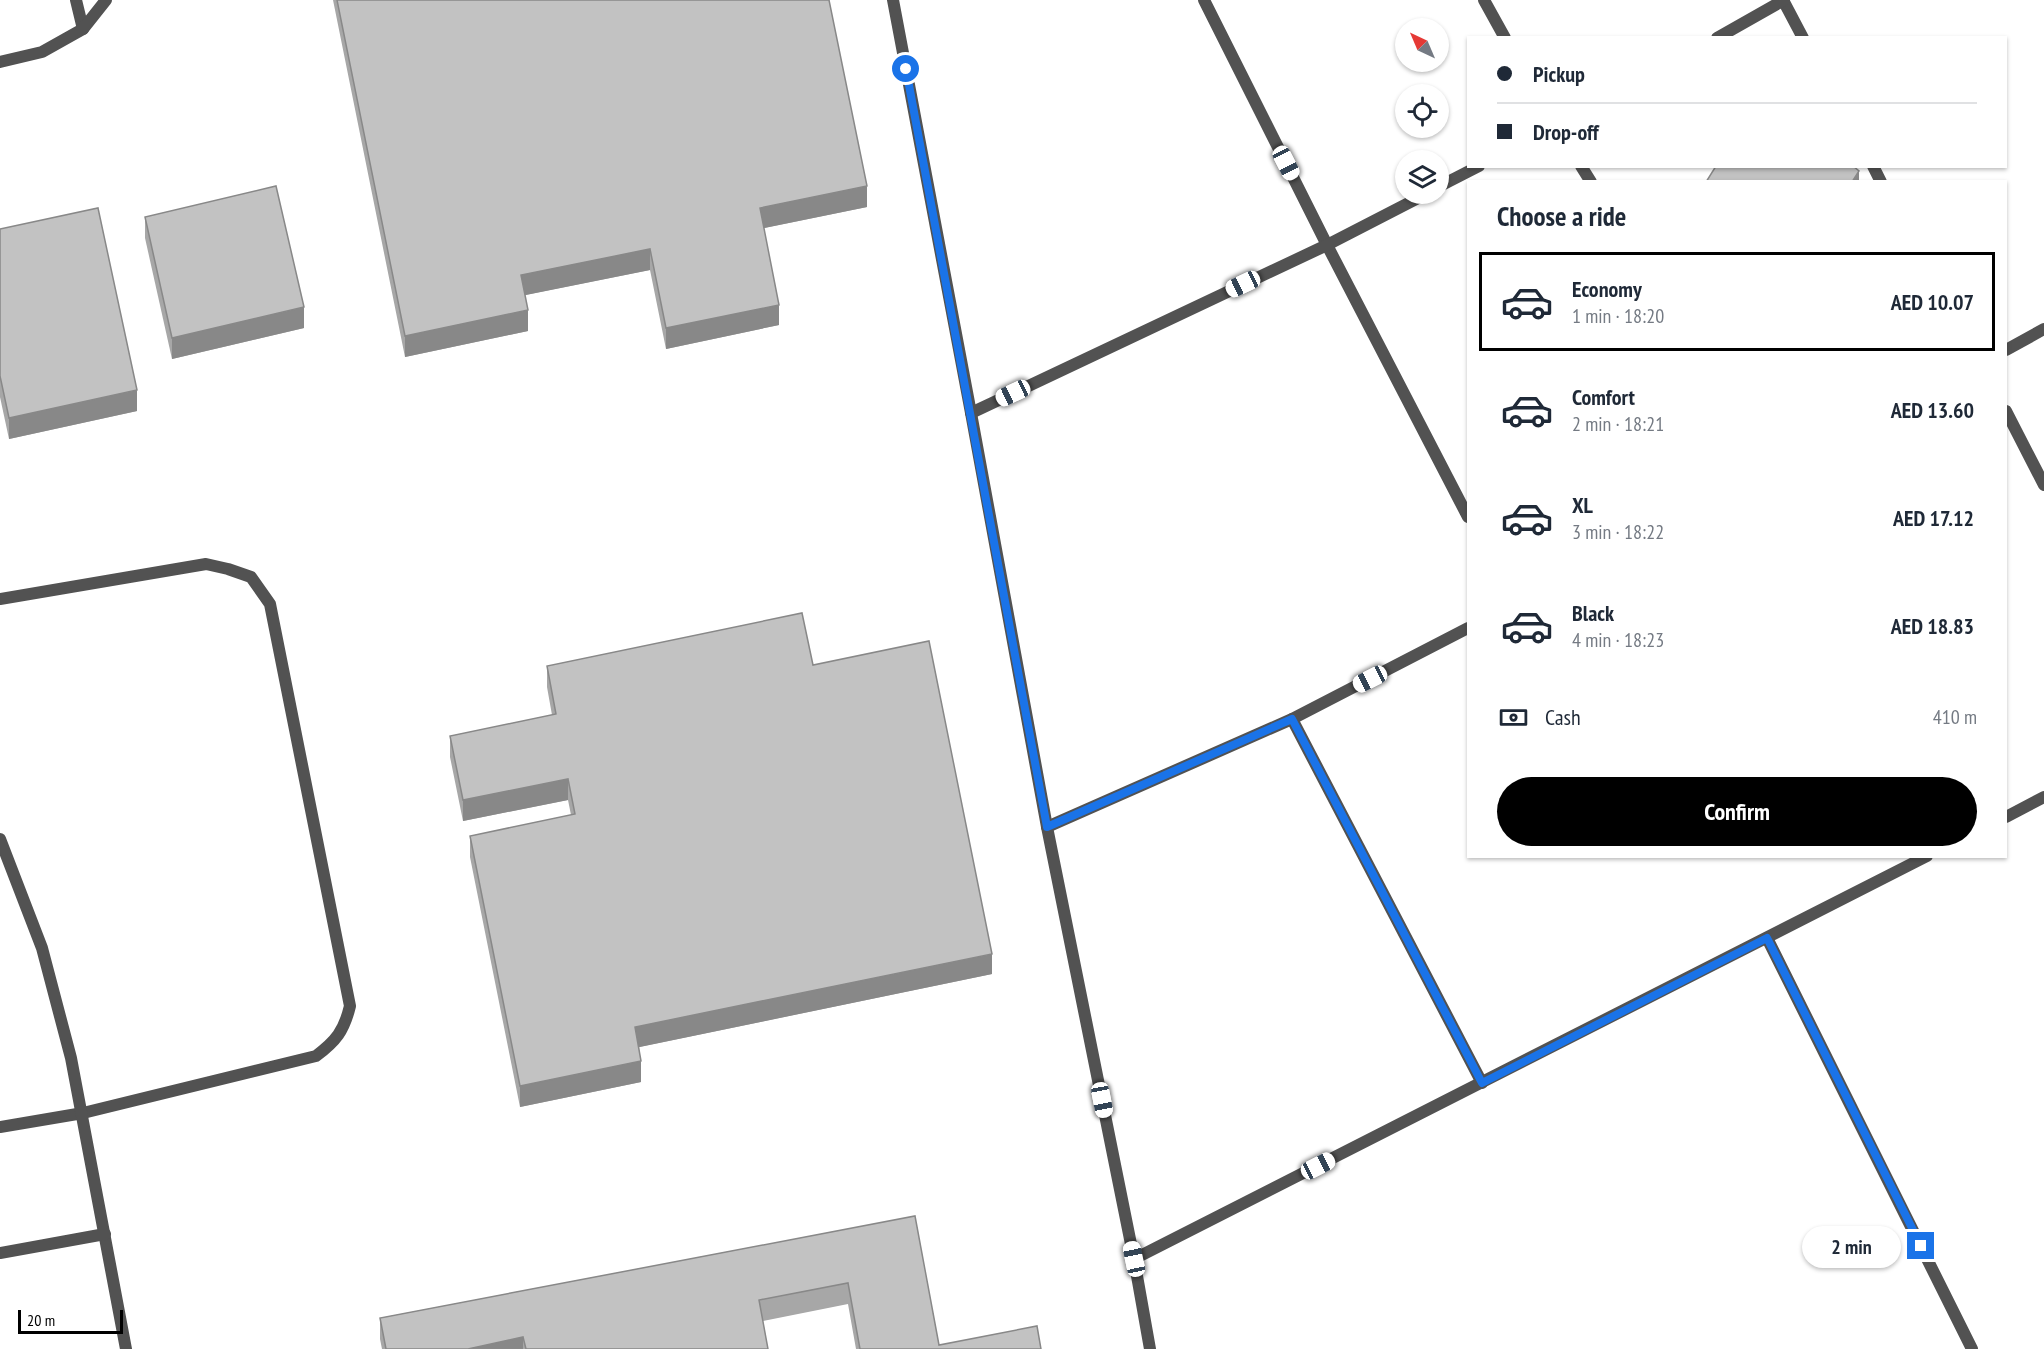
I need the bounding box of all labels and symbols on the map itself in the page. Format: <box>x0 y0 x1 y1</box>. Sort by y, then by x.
north arrow <box>1395 18 1449 72</box>
route start <box>892 55 919 82</box>
car <box>1270 143 1302 183</box>
car <box>1223 268 1263 300</box>
car <box>993 377 1033 409</box>
car <box>1350 663 1390 695</box>
car <box>1090 1081 1114 1119</box>
car <box>1298 1150 1338 1182</box>
callout: 2 min <box>1801 1225 1900 1267</box>
route end <box>1907 1232 1934 1259</box>
car <box>1121 1240 1147 1278</box>
scale bar <box>18 1307 123 1334</box>

